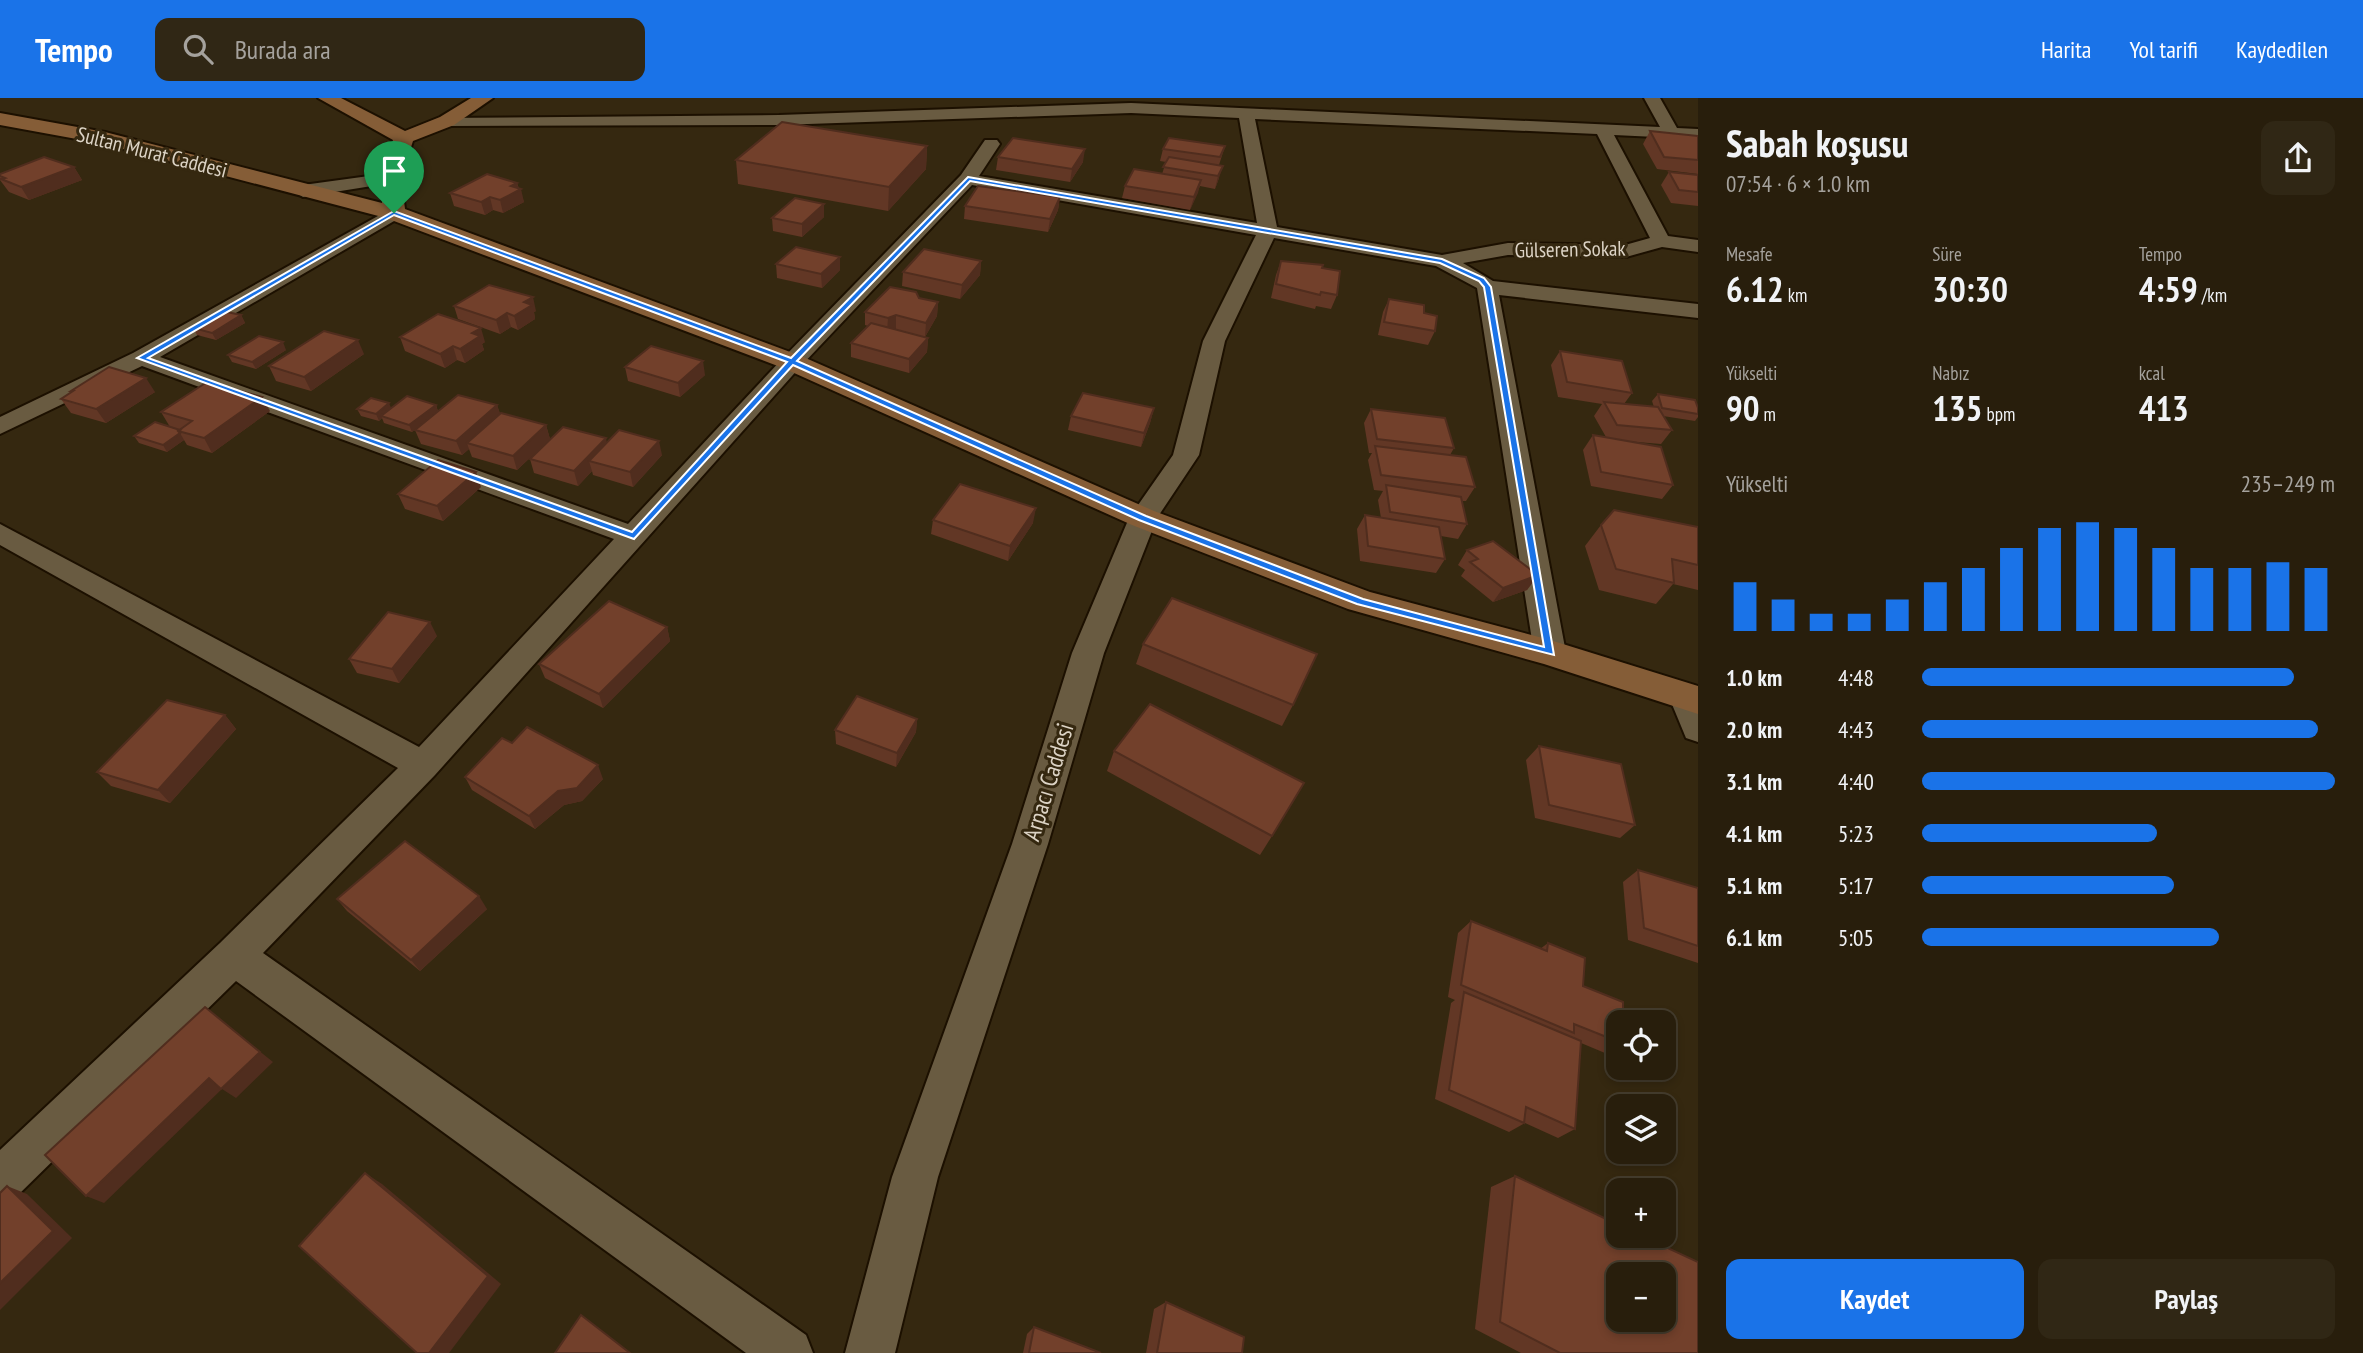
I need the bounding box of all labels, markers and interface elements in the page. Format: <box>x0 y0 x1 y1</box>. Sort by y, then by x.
search box <box>155 18 645 81</box>
text: Tempo <box>35 28 113 71</box>
icon: search <box>179 30 217 68</box>
text: Burada ara <box>235 33 331 66</box>
text: Harita <box>2041 34 2091 65</box>
text: Yol tarifi <box>2129 34 2198 65</box>
text: Kaydedilen <box>2236 34 2328 65</box>
text: Sabah koşusu <box>1726 118 1908 167</box>
street label: Sultan Murat Caddesi <box>74 120 230 184</box>
button: share <box>2261 121 2335 195</box>
pin <box>364 141 424 213</box>
icon: arrive <box>375 152 413 190</box>
text: 07:54 · 6 × 1.0 km <box>1726 169 1870 198</box>
street label: Gülseren Sokak <box>1514 235 1626 263</box>
text: Mesafe <box>1726 242 1773 266</box>
text: Süre <box>1932 242 1962 266</box>
text: Tempo <box>2139 242 2182 266</box>
text: 6.12 <box>1726 266 1784 312</box>
text: 30:30 <box>1932 266 2008 312</box>
text: 4:59 <box>2139 266 2198 312</box>
text: km <box>1784 283 1807 307</box>
text: /km <box>2198 283 2227 307</box>
text: Yükselti <box>1726 361 1777 385</box>
text: Nabız <box>1932 361 1969 385</box>
text: kcal <box>2139 361 2165 385</box>
text: 90 <box>1726 385 1759 431</box>
text: 135 <box>1932 385 1983 431</box>
text: 413 <box>2139 385 2189 431</box>
text: m <box>1759 402 1776 426</box>
text: bpm <box>1983 402 2015 426</box>
text: Yükselti <box>1726 469 1788 498</box>
text: 235–249 m <box>2241 469 2335 498</box>
text: 1.0 km <box>1726 663 1782 692</box>
text: 4:48 <box>1838 663 1874 692</box>
text: 2.0 km <box>1726 715 1782 744</box>
text: 4:43 <box>1838 715 1874 744</box>
street label: Arpacı Caddesi <box>1015 720 1081 844</box>
text: 3.1 km <box>1726 767 1782 796</box>
text: 4:40 <box>1838 767 1874 796</box>
text: 4.1 km <box>1726 819 1782 848</box>
text: 5:23 <box>1838 819 1874 848</box>
text: 5.1 km <box>1726 871 1782 900</box>
text: 5:17 <box>1838 871 1874 900</box>
text: 6.1 km <box>1726 923 1782 952</box>
text: 5:05 <box>1838 923 1874 952</box>
map controls <box>1606 1010 1676 1332</box>
button: locate <box>1606 1010 1676 1080</box>
button: layers <box>1606 1094 1676 1164</box>
button: + <box>1606 1178 1676 1248</box>
button: Kaydet <box>1726 1259 2024 1339</box>
button: Paylaş <box>2038 1259 2335 1339</box>
button: − <box>1606 1262 1676 1332</box>

